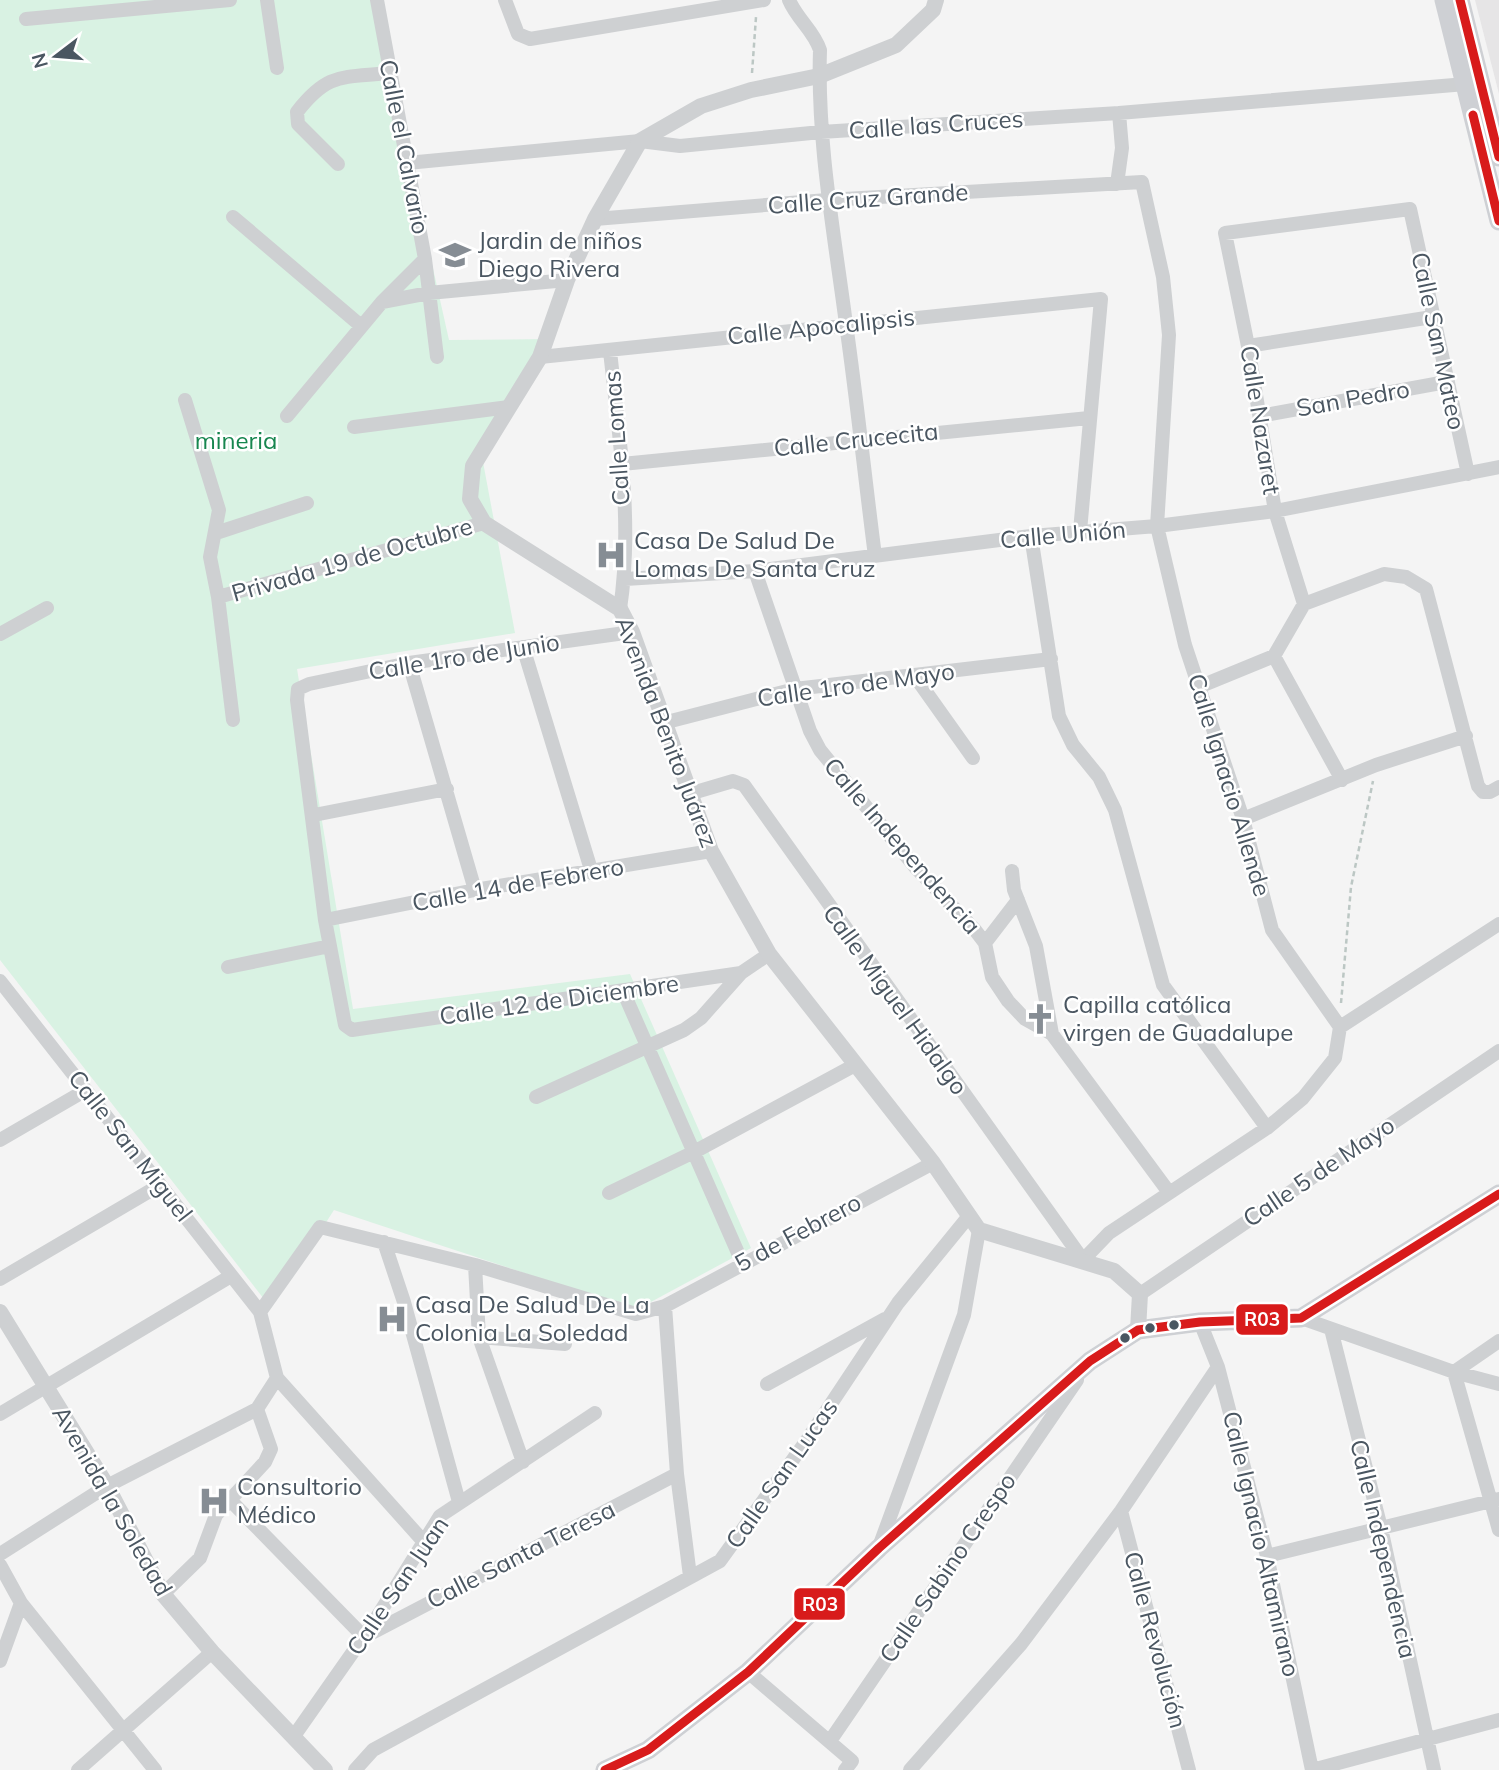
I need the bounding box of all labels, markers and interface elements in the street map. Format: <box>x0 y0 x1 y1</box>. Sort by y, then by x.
north arrow <box>21 21 91 91</box>
text: N <box>26 50 53 71</box>
street label: Calle el Calvario <box>373 57 437 237</box>
street label: Calle las Cruces <box>848 103 1024 145</box>
street label: Calle Cruz Grande <box>767 176 969 220</box>
place label: Jardin de niños Diego Rivera <box>478 225 642 283</box>
school or university icon: Jardin de niños Diego Rivera <box>438 238 472 272</box>
street label: Calle San Mateo <box>1406 249 1472 432</box>
street label: Calle Apocalipsis <box>726 301 916 351</box>
street label: Calle Nazaret <box>1234 343 1288 496</box>
street label: Calle Lomas <box>596 370 636 507</box>
street label: San Pedro <box>1294 373 1412 423</box>
street label: Calle Crucecita <box>772 415 940 463</box>
park label: mineria <box>195 425 277 455</box>
street label: Privada 19 de Octubre <box>228 510 476 608</box>
street label: Calle Unión <box>999 514 1127 554</box>
place label: Casa De Salud De Lomas De Santa Cruz <box>634 525 875 583</box>
hospital icon: Casa De Salud De Lomas De Santa Cruz <box>594 538 628 572</box>
street label: Avenida Benito Juárez <box>609 612 725 851</box>
street label: Calle 1ro de Junio <box>366 626 562 686</box>
street label: Calle 1ro de Mayo <box>755 655 956 713</box>
street label: Calle Ignacio Allende <box>1182 670 1278 900</box>
street label: Calle Independencia <box>818 751 988 940</box>
street label: Calle 14 de Febrero <box>410 851 626 917</box>
street label: Calle Miguel Hidalgo <box>817 899 975 1100</box>
street label: Calle 12 de Diciembre <box>437 967 680 1031</box>
place label: Capilla católica virgen de Guadalupe <box>1063 989 1293 1047</box>
church icon: Capilla católica virgen de Guadalupe <box>1023 1002 1057 1036</box>
street label: Calle San Miguel <box>62 1064 199 1227</box>
street label: Calle 5 de Mayo <box>1237 1109 1400 1233</box>
street label: 5 de Febrero <box>729 1186 866 1278</box>
place label: Casa De Salud De La Colonia La Soledad <box>415 1289 650 1347</box>
hospital icon: Casa De Salud De La Colonia La Soledad <box>375 1302 409 1336</box>
line badge: R03 <box>1235 1303 1289 1336</box>
text: R03 <box>1244 1307 1280 1331</box>
unlabelled marker <box>1167 1318 1181 1332</box>
unlabelled marker <box>1143 1321 1157 1335</box>
unlabelled marker <box>1118 1331 1132 1345</box>
street label: Calle San Lucas <box>719 1393 844 1554</box>
street label: Avenida la Soledad <box>46 1400 179 1601</box>
street label: Calle Ignacio Altamirano <box>1217 1408 1307 1679</box>
street label: Calle Independencia <box>1344 1436 1424 1661</box>
street label: Calle Sabino Crespo <box>872 1467 1022 1668</box>
place label: Consultorio Médico <box>237 1471 362 1529</box>
hospital icon: Consultorio Médico <box>197 1484 231 1518</box>
street label: Calle Santa Teresa <box>421 1494 620 1615</box>
street label: Calle San Juan <box>340 1510 455 1661</box>
street label: Calle Revolución <box>1118 1548 1194 1731</box>
line badge: R03 <box>793 1587 846 1621</box>
text: R03 <box>802 1592 838 1616</box>

